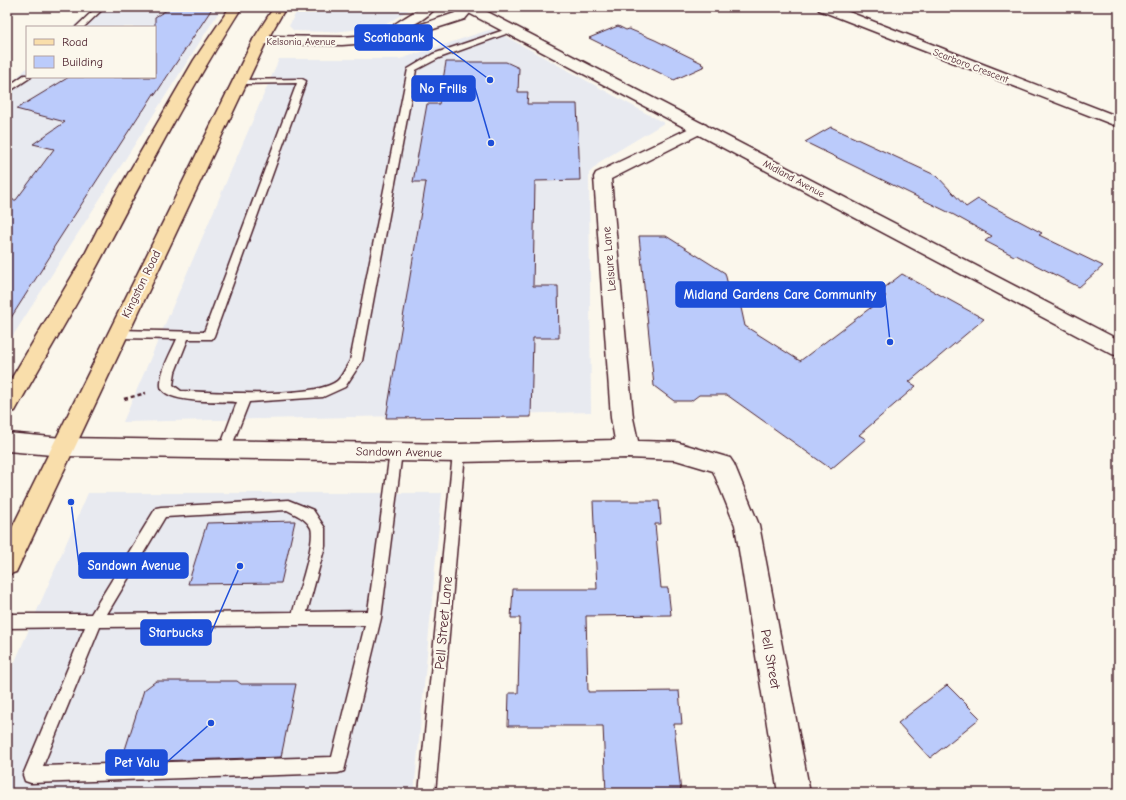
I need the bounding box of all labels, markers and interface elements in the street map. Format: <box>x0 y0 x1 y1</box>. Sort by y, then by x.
callout: Scotiabank <box>355 25 432 50</box>
legend <box>26 26 156 78</box>
text: Scotiabank <box>364 30 425 45</box>
text: Road <box>62 35 88 49</box>
street label: Kelsonia Avenue <box>267 36 335 48</box>
street label: Scarboro Crescent <box>931 46 1011 86</box>
text: Building <box>62 55 103 69</box>
callout: No Frills <box>412 76 475 101</box>
text: No Frills <box>419 81 467 96</box>
street label: Midland Avenue <box>761 158 826 200</box>
street label: Leisure Lane <box>599 226 619 292</box>
street label: Kingston Road <box>119 248 163 320</box>
callout: Midland Gardens Care Community <box>676 282 885 307</box>
text: Midland Gardens Care Community <box>684 287 876 302</box>
street label: Sandown Avenue <box>356 444 442 460</box>
callout: Sandown Avenue <box>79 553 188 578</box>
text: Sandown Avenue <box>87 558 181 573</box>
street label: Pell Street Lane <box>431 576 456 670</box>
callout: Starbucks <box>141 620 211 645</box>
text: Starbucks <box>149 625 204 640</box>
street label: Pell Street <box>757 628 784 691</box>
callout: Pet Valu <box>106 750 167 775</box>
text: Pet Valu <box>114 755 160 770</box>

